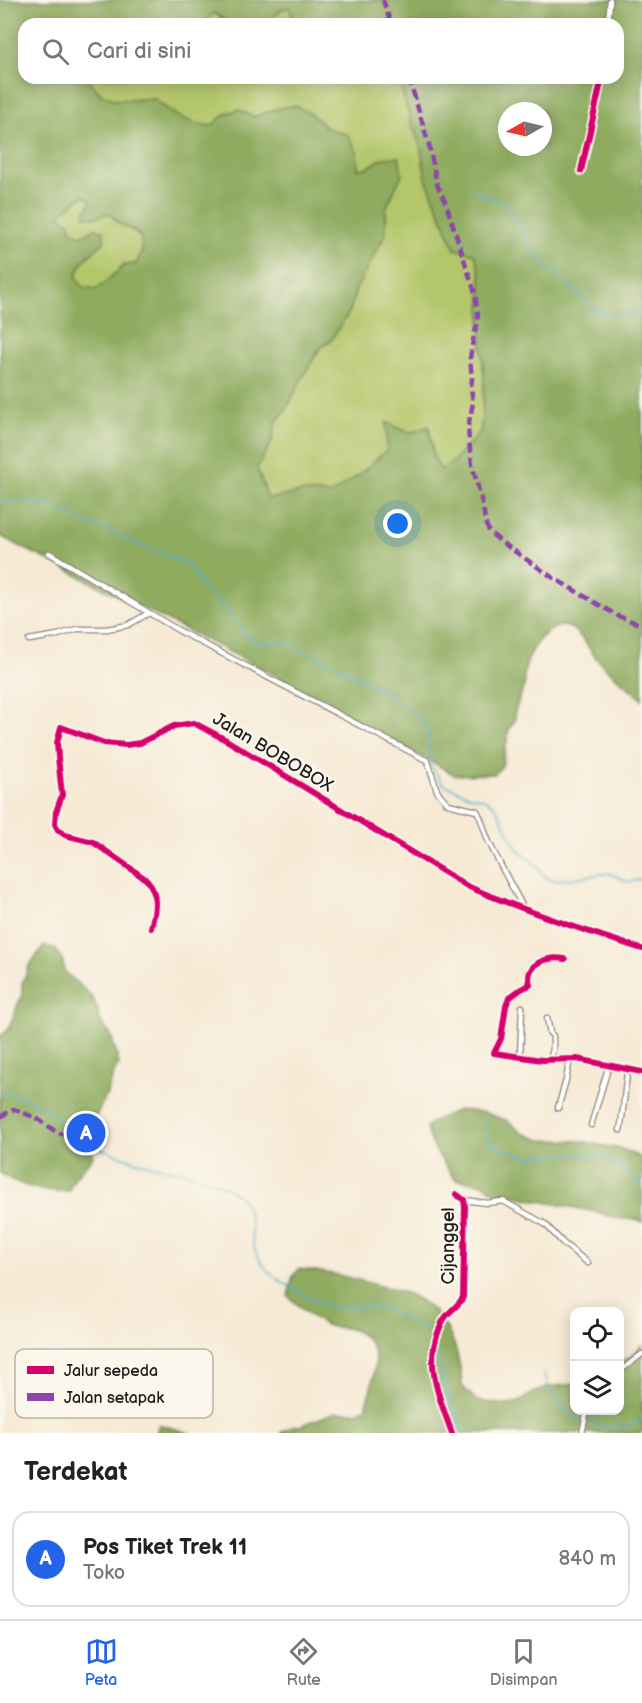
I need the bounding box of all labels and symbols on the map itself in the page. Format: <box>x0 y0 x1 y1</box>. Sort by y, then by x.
north arrow <box>498 102 552 156</box>
your location <box>383 509 412 538</box>
street label: Jalan BOBOBOX <box>209 708 337 797</box>
pin: A <box>66 1110 106 1156</box>
street label: Cijanggel <box>438 1207 459 1285</box>
legend <box>15 1349 213 1418</box>
text: Jalur sepeda <box>64 1362 158 1381</box>
text: Jalan setapak <box>64 1389 164 1408</box>

